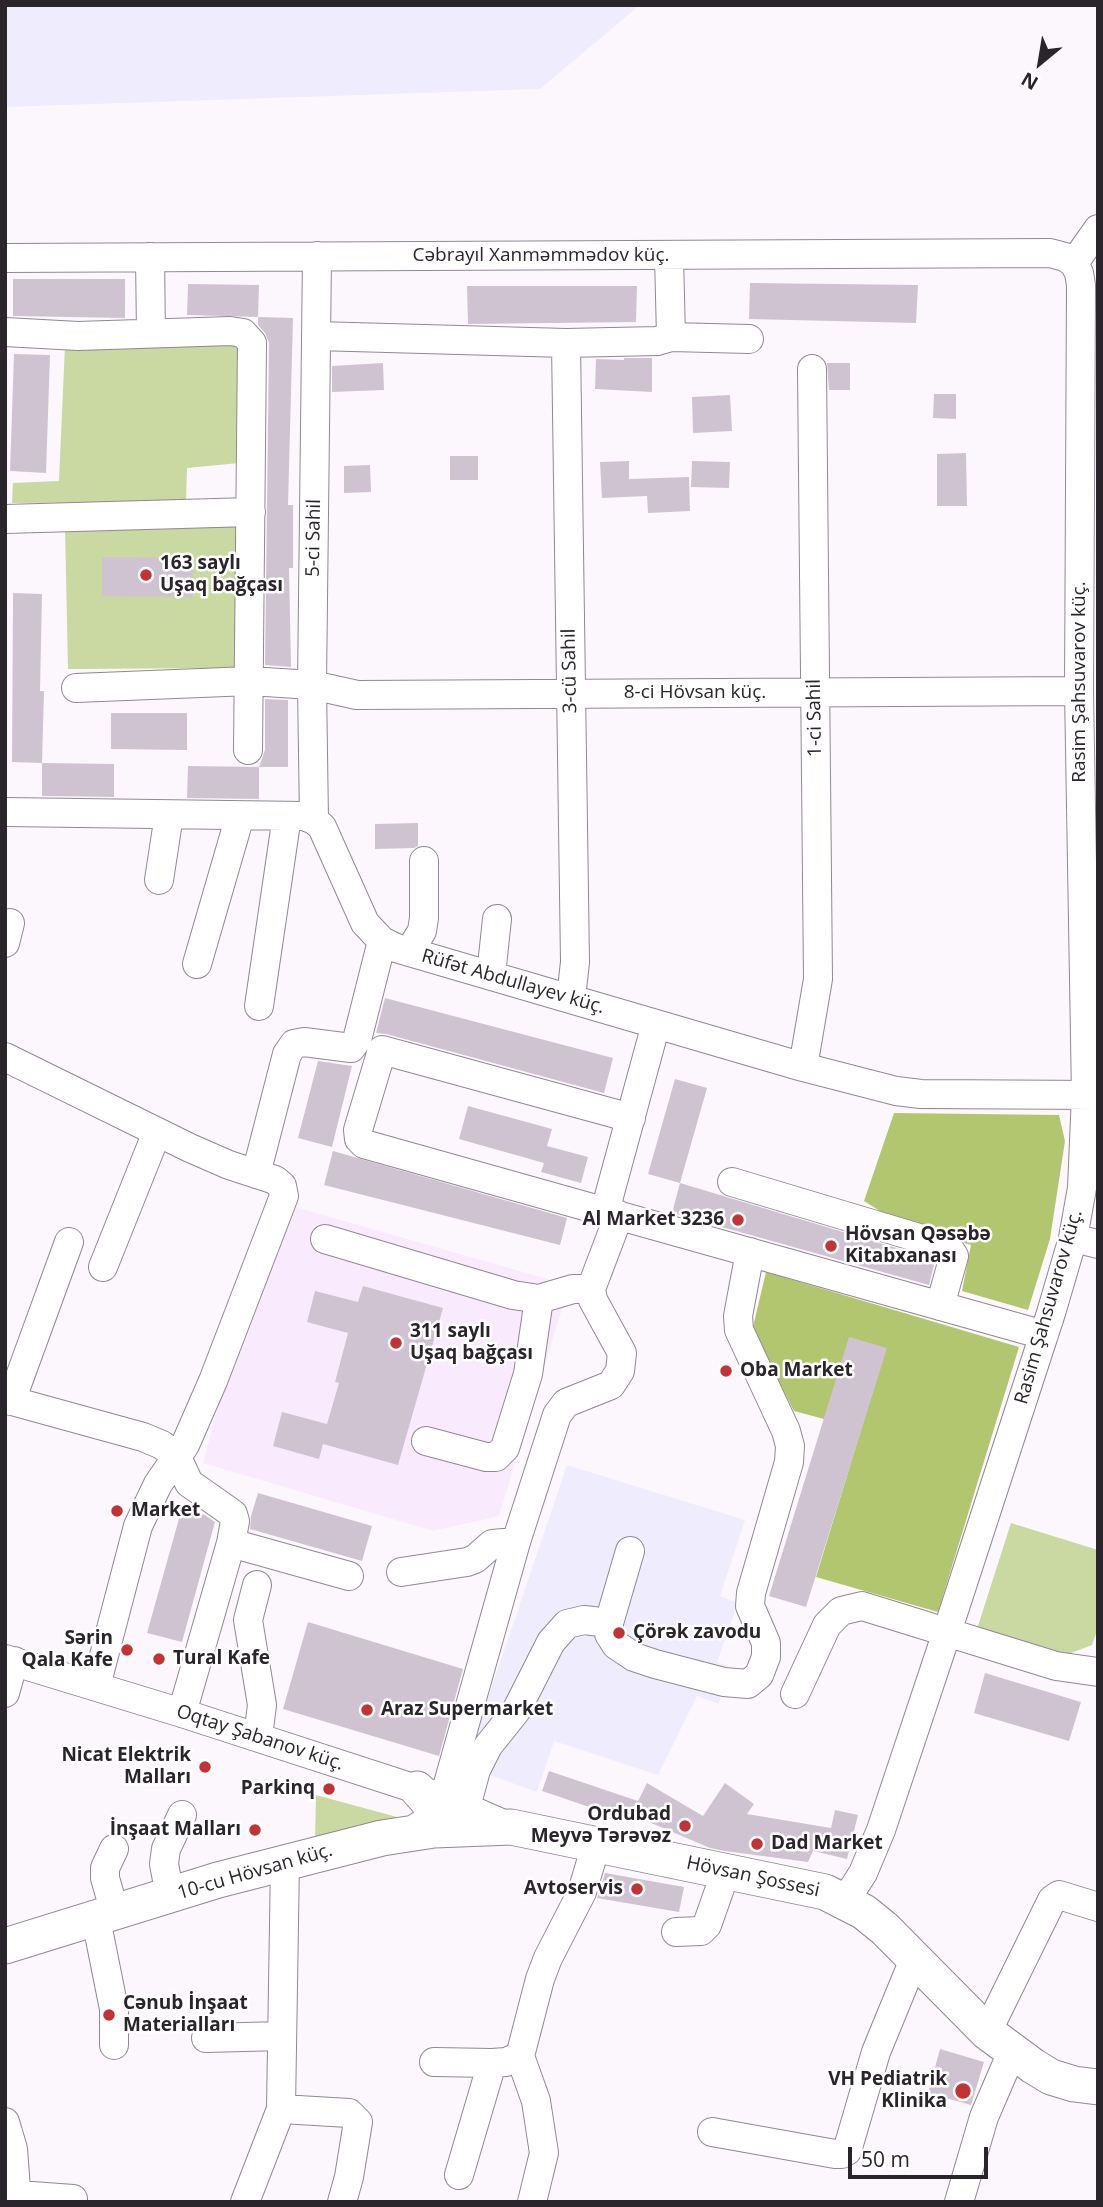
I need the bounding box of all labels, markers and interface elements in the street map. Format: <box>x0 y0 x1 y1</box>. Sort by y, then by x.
north arrow <box>1005 28 1075 98</box>
text: N <box>1016 66 1043 96</box>
street label: Cəbrayıl Xanməmmədov küç. <box>412 245 670 267</box>
street label: 5-ci Sahil <box>302 499 326 577</box>
place label: 163 saylı Uşaq bağçası <box>160 553 283 597</box>
marker: 163 saylı Uşaq bağçası <box>138 567 154 583</box>
street label: Rasim Şahsuvarov küç. <box>1069 581 1091 783</box>
street label: 3-cü Sahil <box>558 628 582 714</box>
street label: 1-ci Sahil <box>803 679 827 757</box>
street label: 8-ci Hövsan küç. <box>624 682 766 704</box>
street label: Rüfət Abdullayev küç. <box>419 945 607 1019</box>
street label: Rasim Şahsuvarov küç. <box>1010 1207 1088 1407</box>
place label: Al Market 3236 <box>582 1209 724 1231</box>
marker: Al Market 3236 <box>730 1212 746 1228</box>
place label: Hövsan Qəsəbə Kitabxanası <box>845 1224 991 1268</box>
marker: Hövsan Qəsəbə Kitabxanası <box>823 1238 839 1254</box>
place label: 311 saylı Uşaq bağçası <box>410 1321 533 1365</box>
marker: 311 saylı Uşaq bağçası <box>388 1335 404 1351</box>
place label: Oba Market <box>740 1360 853 1382</box>
marker: Oba Market <box>718 1363 734 1379</box>
place label: Market <box>131 1500 200 1522</box>
marker: Market <box>109 1503 125 1519</box>
place label: Çörək zavodu <box>633 1622 761 1644</box>
marker: Çörək zavodu <box>611 1625 627 1641</box>
place label: Sərin Qala Kafe <box>22 1628 113 1672</box>
marker: Sərin Qala Kafe <box>119 1642 135 1658</box>
place label: Tural Kafe <box>173 1648 270 1670</box>
marker: Tural Kafe <box>151 1651 167 1667</box>
place label: Araz Supermarket <box>381 1699 553 1721</box>
street label: Oqtay Şabanov küç. <box>173 1700 347 1776</box>
marker: Araz Supermarket <box>359 1702 375 1718</box>
place label: Nicat Elektrik Malları <box>61 1745 191 1789</box>
marker: Nicat Elektrik Malları <box>197 1759 213 1775</box>
place label: Parkinq <box>241 1778 315 1800</box>
marker: Parkinq <box>321 1781 337 1797</box>
place label: Ordubad Meyvə Tərəvəz <box>531 1804 671 1848</box>
marker: Ordubad Meyvə Tərəvəz <box>677 1818 693 1834</box>
place label: İnşaat Malları <box>110 1819 241 1841</box>
marker: İnşaat Malları <box>247 1822 263 1838</box>
place label: Dad Market <box>771 1833 883 1855</box>
marker: Dad Market <box>749 1836 765 1852</box>
street label: 10-cu Hövsan küç. <box>175 1839 335 1905</box>
street label: Hövsan Şossesi <box>684 1852 822 1902</box>
place label: Avtoservis <box>524 1878 623 1900</box>
marker: Avtoservis <box>629 1881 645 1897</box>
place label: Cənub İnşaat Materialları <box>123 1993 248 2037</box>
marker: Cənub İnşaat Materialları <box>101 2007 117 2023</box>
place label: VH Pediatrik Klinika <box>828 2069 947 2113</box>
marker: VH Pediatrik Klinika <box>953 2081 973 2101</box>
scale bar <box>851 2134 991 2178</box>
text: 50 m <box>861 2145 910 2173</box>

